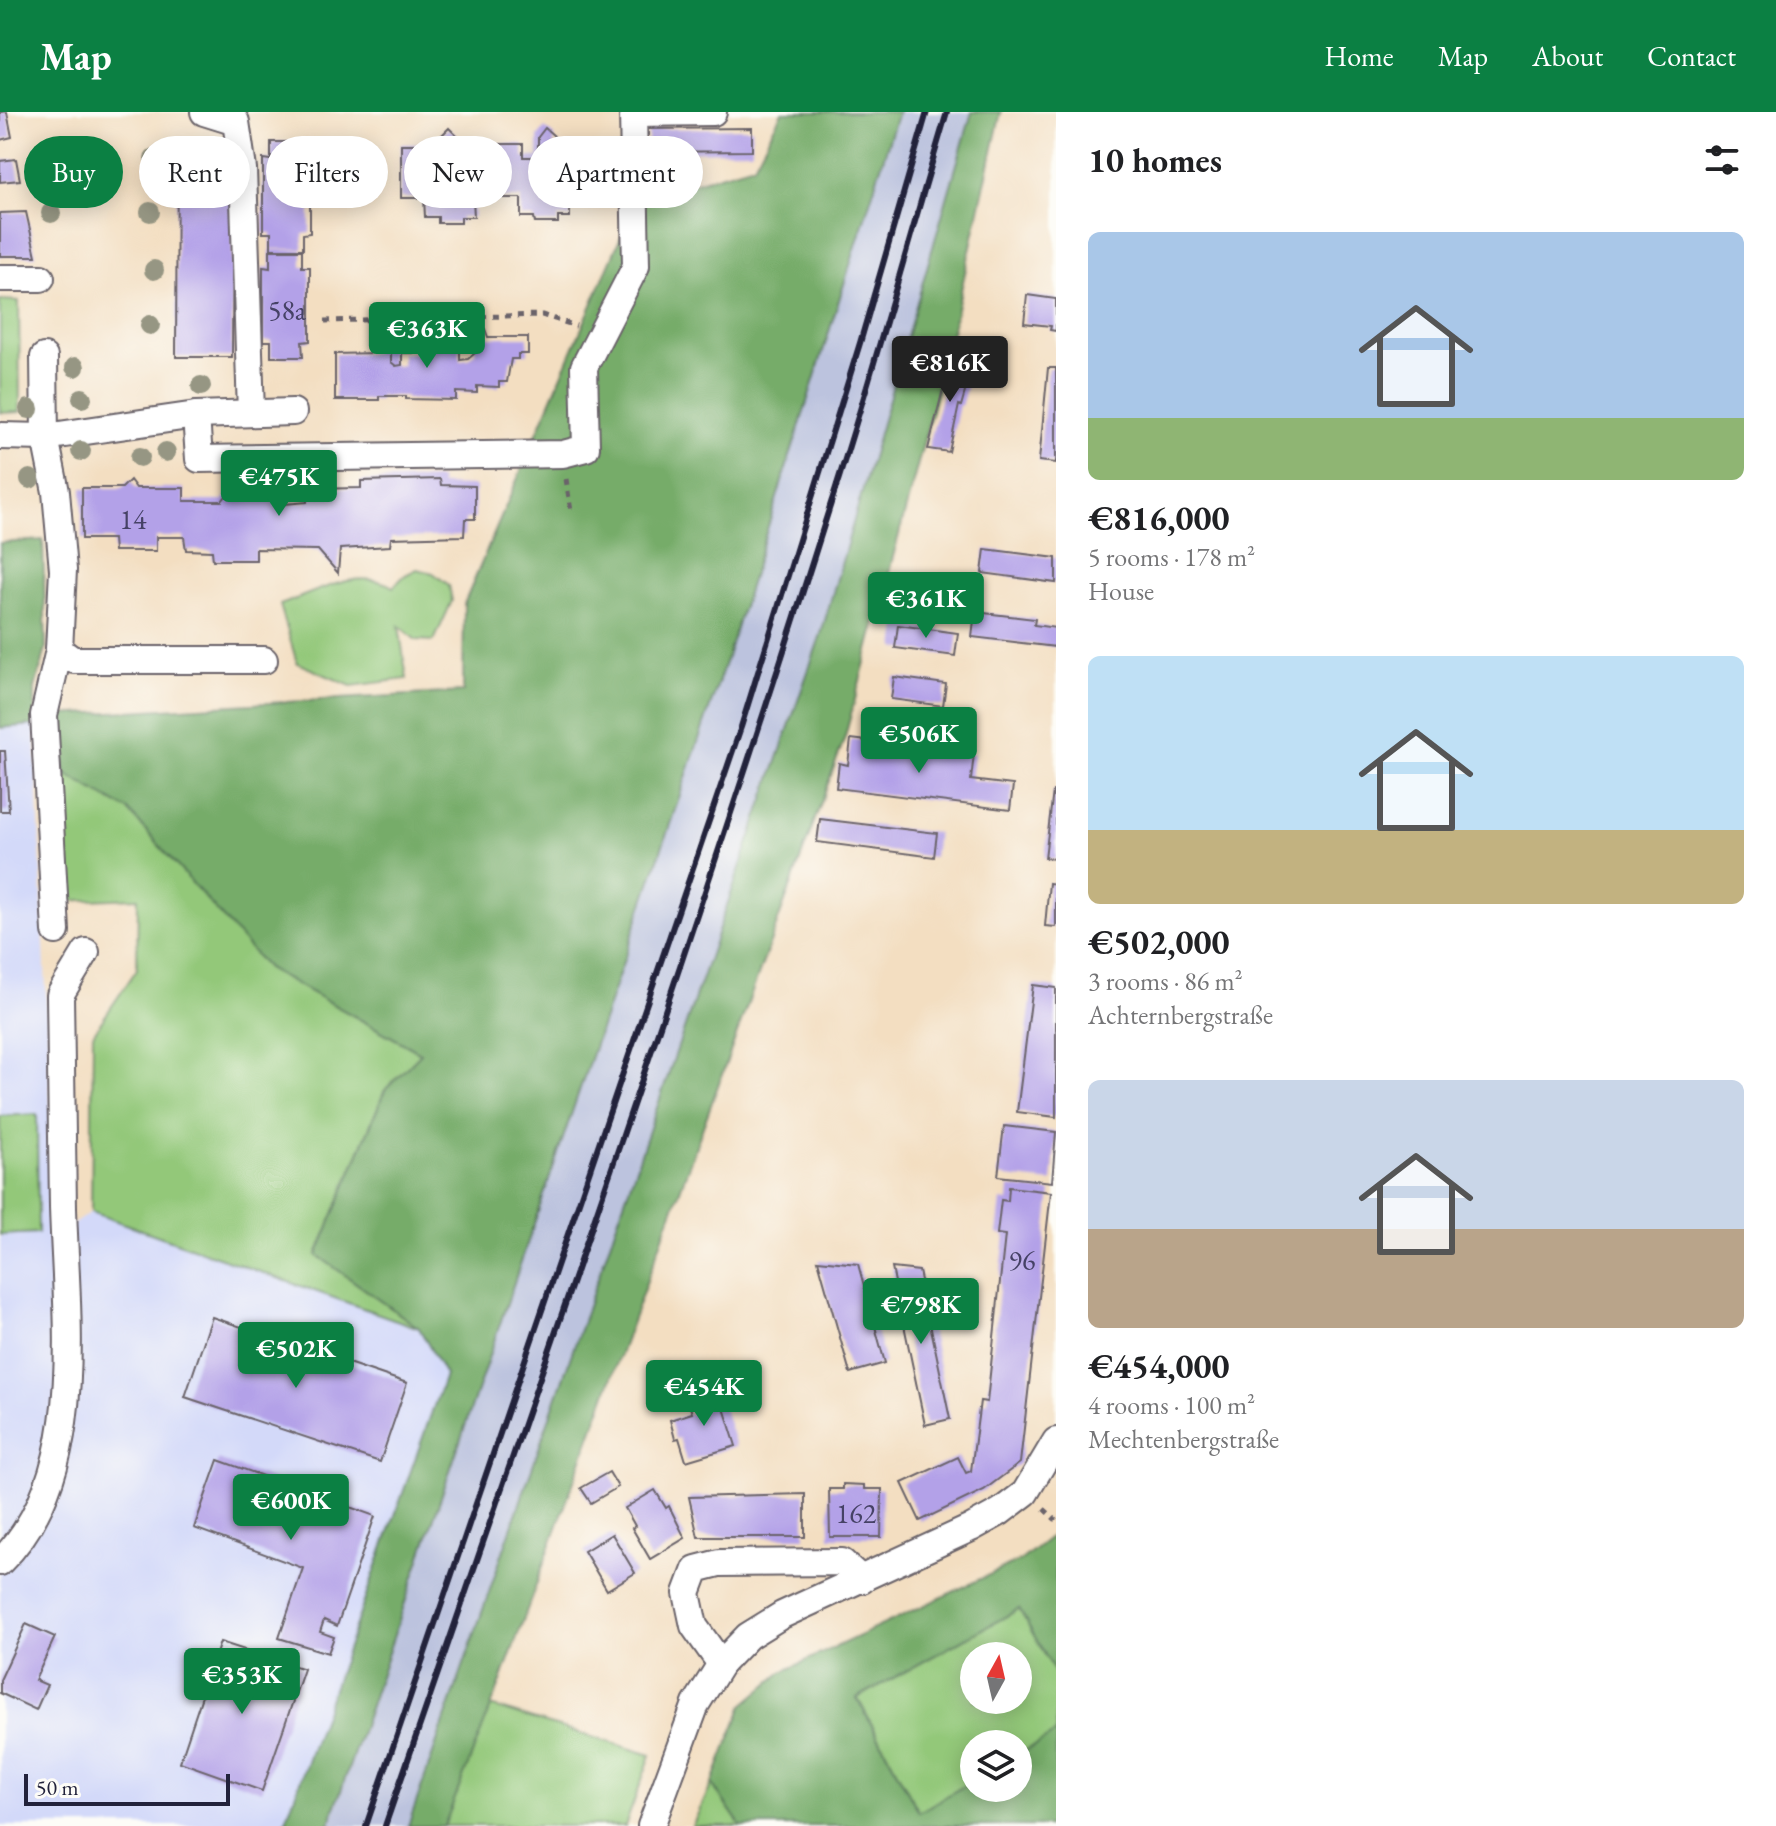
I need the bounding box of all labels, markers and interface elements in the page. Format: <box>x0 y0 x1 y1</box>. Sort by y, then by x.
text: Map <box>40 32 112 81</box>
text: Home <box>1324 38 1394 74</box>
text: Map <box>1438 38 1488 74</box>
text: About <box>1532 38 1603 74</box>
text: Contact <box>1647 38 1736 74</box>
chip: Buy <box>24 136 123 208</box>
chip: Rent <box>139 136 250 208</box>
chip: Filters <box>266 136 388 208</box>
chip: New <box>404 136 512 208</box>
chip: Apartment <box>528 136 703 208</box>
text: 10 homes <box>1088 138 1222 182</box>
icon: filters <box>1700 138 1744 182</box>
icon: home <box>1344 284 1488 428</box>
house number: 58a <box>268 292 307 328</box>
pin: €363K <box>371 302 483 370</box>
text: €363K <box>387 311 467 345</box>
pin: €816K <box>894 336 1006 404</box>
text: €816K <box>910 345 990 379</box>
pin: €475K <box>223 450 335 518</box>
text: €475K <box>239 459 319 493</box>
text: €816,000 <box>1088 496 1229 540</box>
house number: 14 <box>120 501 147 537</box>
text: 5 rooms · 178 m² <box>1088 540 1255 574</box>
pin: €361K <box>870 572 982 640</box>
text: House <box>1088 574 1154 608</box>
text: €361K <box>886 581 966 615</box>
pin: €506K <box>863 707 975 775</box>
icon: home <box>1344 708 1488 852</box>
text: €506K <box>879 716 959 750</box>
text: €502,000 <box>1088 920 1229 964</box>
text: 3 rooms · 86 m² <box>1088 964 1243 998</box>
text: Achternbergstraße <box>1088 998 1273 1032</box>
icon: home <box>1344 1132 1488 1276</box>
house number: 96 <box>1009 1242 1035 1278</box>
pin: €798K <box>865 1278 977 1346</box>
text: €798K <box>881 1287 961 1321</box>
pin: €502K <box>240 1322 352 1390</box>
text: €502K <box>256 1331 336 1365</box>
text: €454,000 <box>1088 1344 1229 1388</box>
pin: €454K <box>648 1360 760 1428</box>
text: €454K <box>664 1369 744 1403</box>
text: 4 rooms · 100 m² <box>1088 1388 1255 1422</box>
text: Mechtenbergstraße <box>1088 1422 1279 1456</box>
pin: €600K <box>235 1474 347 1542</box>
text: €600K <box>251 1483 331 1517</box>
house number: 162 <box>836 1495 877 1531</box>
north arrow <box>960 1642 1032 1714</box>
map controls <box>960 1642 1032 1802</box>
pin: €353K <box>186 1648 298 1716</box>
text: €353K <box>202 1657 282 1691</box>
button: layers <box>960 1730 1032 1802</box>
scale bar <box>24 1770 230 1806</box>
text: 50 m <box>36 1773 79 1802</box>

